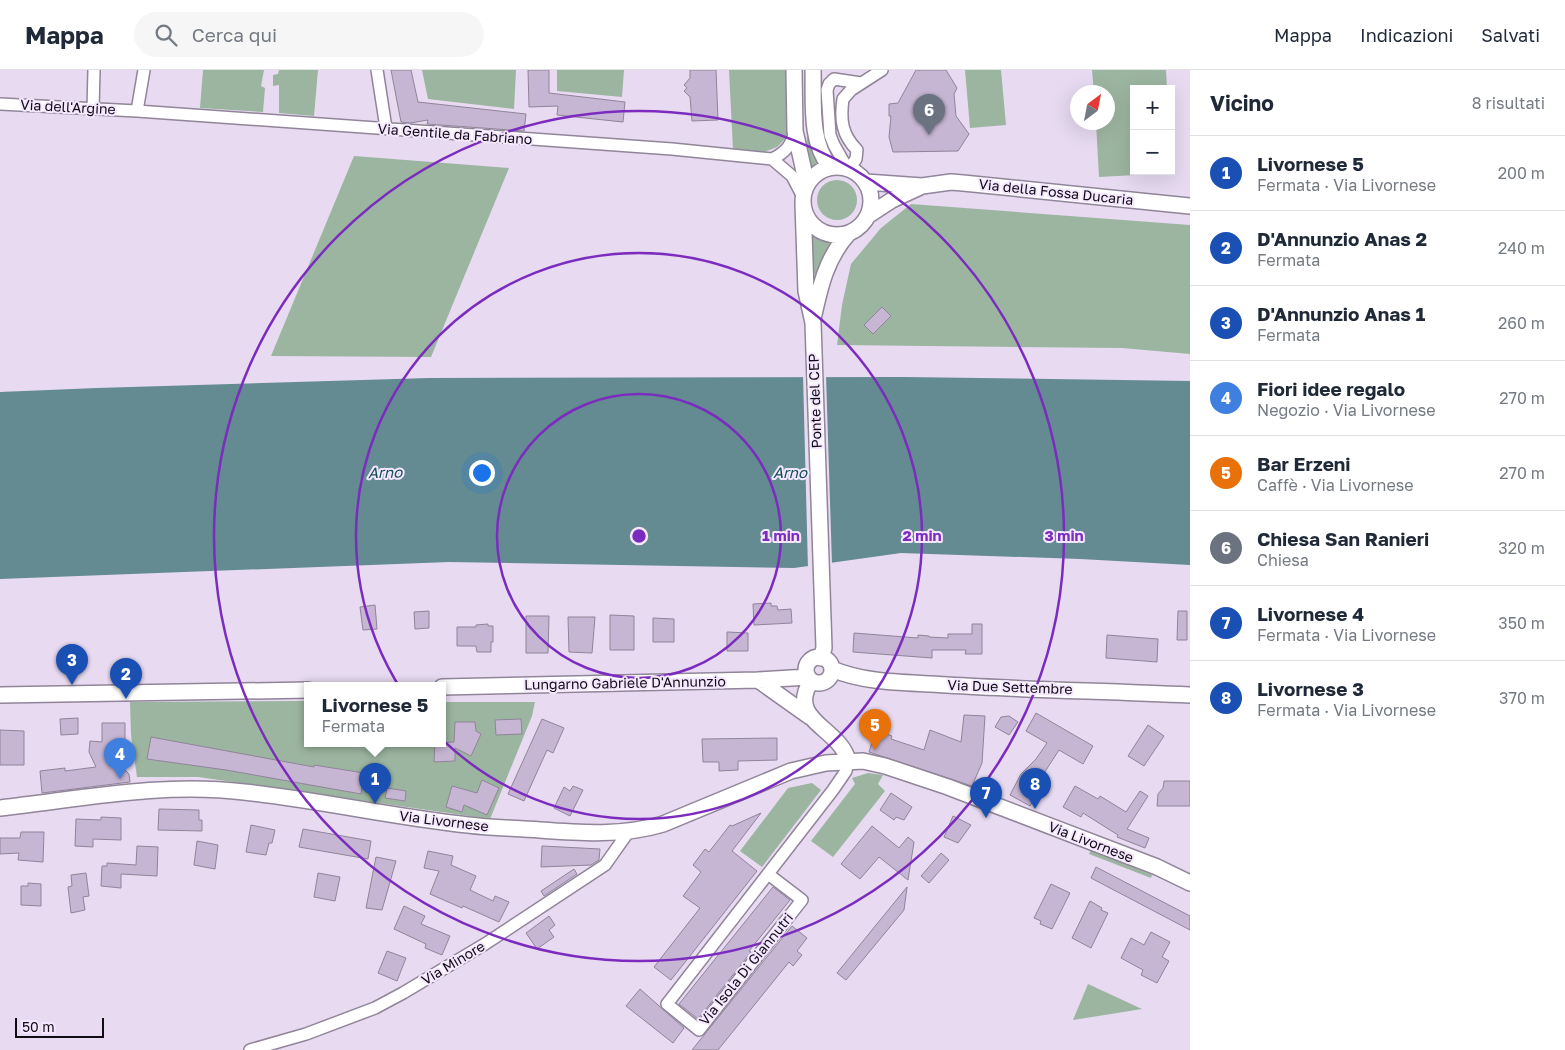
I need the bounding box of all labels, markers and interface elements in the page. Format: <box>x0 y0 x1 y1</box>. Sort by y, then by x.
search box <box>134 12 484 57</box>
text: Mappa <box>25 20 104 49</box>
icon: search <box>152 21 180 49</box>
text: Cerca qui <box>192 23 277 46</box>
text: Mappa <box>1274 24 1332 46</box>
text: Indicazioni <box>1360 24 1453 46</box>
text: Salvati <box>1481 24 1540 46</box>
north arrow <box>1070 85 1115 130</box>
map controls <box>1130 85 1175 175</box>
button: + <box>1130 85 1175 130</box>
text: Vicino <box>1210 90 1274 116</box>
text: 8 risultati <box>1472 93 1545 113</box>
pin: 6 <box>913 94 945 135</box>
street label: Via dell'Argine <box>20 96 116 117</box>
street label: Via Gentile da Fabriano <box>377 120 533 147</box>
button: − <box>1130 130 1175 175</box>
text: Livornese 5 <box>1257 152 1364 175</box>
text: 1 <box>1222 163 1230 183</box>
text: 200 m <box>1498 163 1545 183</box>
street label: Via della Fossa Ducaria <box>978 175 1134 208</box>
text: Fermata · Via Livornese <box>1257 175 1436 195</box>
text: D'Annunzio Anas 2 <box>1257 227 1427 250</box>
text: 2 <box>1221 238 1231 258</box>
text: 240 m <box>1498 238 1545 258</box>
text: Fermata <box>1257 250 1320 270</box>
text: D'Annunzio Anas 1 <box>1257 302 1425 325</box>
text: 3 <box>1221 313 1231 333</box>
text: 260 m <box>1498 313 1545 333</box>
text: Fermata <box>1257 325 1320 345</box>
street label: Ponte del CEP <box>804 353 825 449</box>
text: Fiori idee regalo <box>1257 377 1405 400</box>
text: 4 <box>1221 388 1231 408</box>
text: 270 m <box>1499 388 1545 408</box>
text: Negozio · Via Livornese <box>1257 400 1436 420</box>
text: Bar Erzeni <box>1257 452 1351 475</box>
your location <box>469 460 495 486</box>
water label: Arno <box>368 463 403 481</box>
water label: Arno <box>773 463 808 481</box>
text: 5 <box>1221 463 1231 483</box>
text: 270 m <box>1499 463 1545 483</box>
text: Caffè · Via Livornese <box>1257 475 1414 495</box>
text: 1 min <box>762 526 800 544</box>
text: 2 min <box>902 526 942 544</box>
text: 3 min <box>1044 526 1084 544</box>
centre of rings <box>630 527 648 545</box>
text: Chiesa San Ranieri <box>1257 527 1429 550</box>
text: 6 <box>1221 538 1231 558</box>
text: 320 m <box>1498 538 1545 558</box>
text: Chiesa <box>1257 550 1309 570</box>
text: Livornese 4 <box>1257 602 1364 625</box>
text: 7 <box>1222 613 1230 633</box>
text: 350 m <box>1498 613 1545 633</box>
text: Fermata · Via Livornese <box>1257 625 1436 645</box>
pin: 3 <box>56 644 88 685</box>
pin: 2 <box>110 658 142 699</box>
street label: Lungarno Gabriele D'Annunzio <box>524 672 726 693</box>
street label: Via Due Settembre <box>947 676 1073 697</box>
text: Livornese 3 <box>1257 677 1364 700</box>
popup <box>304 682 446 747</box>
text: 8 <box>1221 688 1231 708</box>
text: 370 m <box>1499 688 1545 708</box>
text: Livornese 5 <box>322 693 428 716</box>
text: Fermata · Via Livornese <box>1257 700 1436 720</box>
pin: 5 <box>859 709 891 750</box>
text: Fermata <box>322 716 385 736</box>
pin: 4 <box>104 738 136 779</box>
pin: 1 <box>359 763 391 804</box>
pin: 8 <box>1019 768 1051 809</box>
pin: 7 <box>970 777 1002 818</box>
street label: Via Livornese <box>398 807 490 834</box>
street label: Via Livornese <box>1046 817 1136 866</box>
street label: Via Isola Di Giannutri <box>695 909 796 1028</box>
street label: Via Minore <box>418 937 487 988</box>
scale bar <box>15 1015 104 1038</box>
text: 50 m <box>22 1018 55 1035</box>

